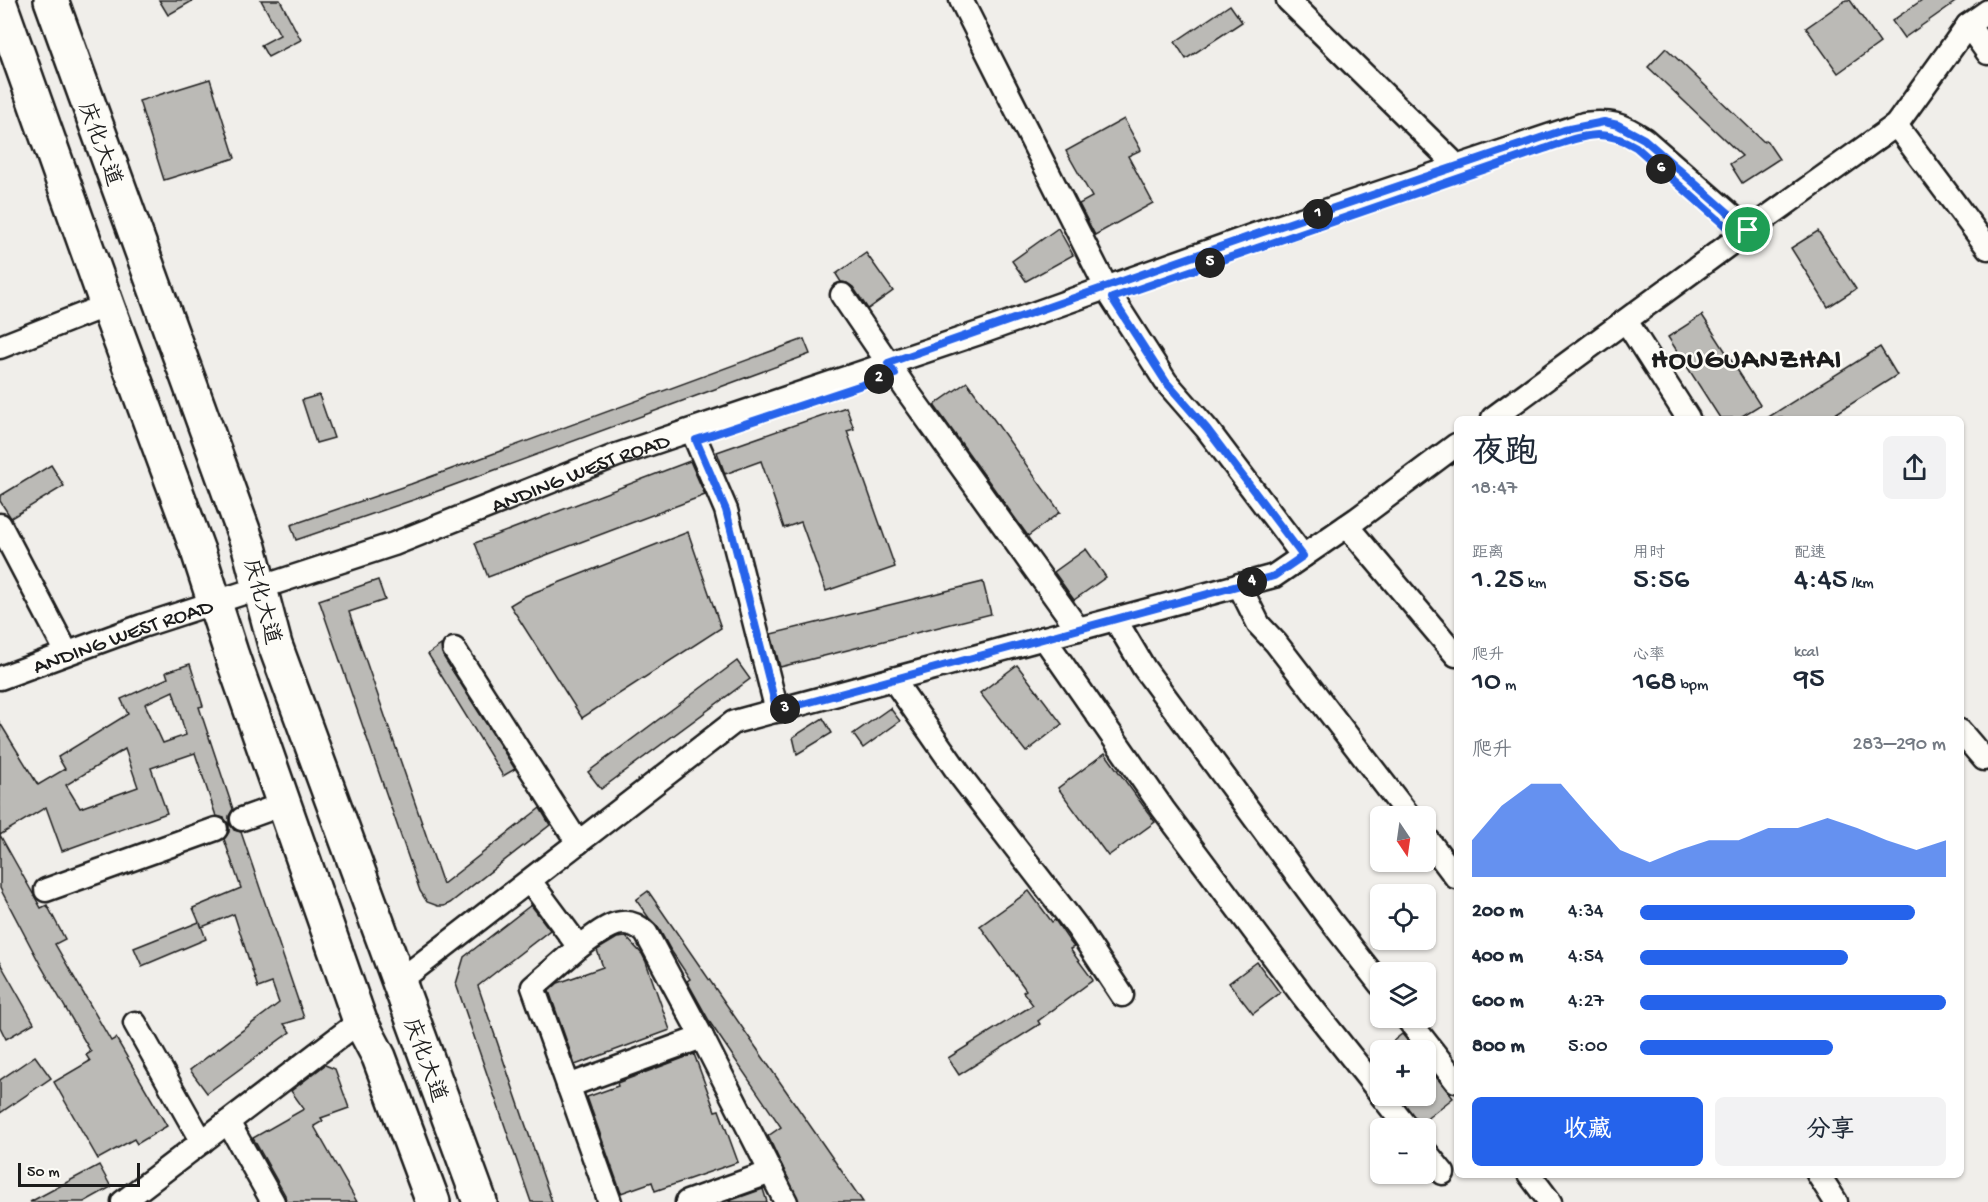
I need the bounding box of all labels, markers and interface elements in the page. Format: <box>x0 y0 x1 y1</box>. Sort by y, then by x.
street label: 庆化大道 <box>71 98 126 190</box>
pin: 6 <box>1646 154 1676 184</box>
text: 6 <box>1657 159 1665 178</box>
pin: 1 <box>1303 199 1333 229</box>
text: 1 <box>1315 204 1321 223</box>
pin <box>1722 204 1773 255</box>
icon: arrive <box>1731 213 1764 246</box>
pin: 5 <box>1195 248 1225 278</box>
text: 5 <box>1206 253 1214 272</box>
district label: HOUGUANZHAI <box>1651 345 1843 378</box>
pin: 2 <box>864 364 894 394</box>
text: 2 <box>875 369 883 388</box>
street label: ANDING WEST ROAD <box>488 429 674 521</box>
text: 夜跑 <box>1472 436 1538 474</box>
button: share <box>1883 436 1946 499</box>
text: 18:47 <box>1472 478 1517 501</box>
text: 距离 <box>1472 545 1504 564</box>
text: 用时 <box>1633 545 1665 564</box>
text: 配速 <box>1794 545 1826 564</box>
street label: 庆化大道 <box>236 556 285 648</box>
text: 1.25 <box>1472 564 1524 599</box>
text: 5:56 <box>1633 564 1689 599</box>
text: 4:45 <box>1794 564 1848 599</box>
pin: 4 <box>1237 567 1267 597</box>
text: 4 <box>1248 572 1256 591</box>
text: km <box>1524 575 1546 594</box>
text: /km <box>1848 575 1874 594</box>
street label: ANDING WEST ROAD <box>30 595 218 682</box>
text: kcal <box>1794 644 1819 663</box>
text: 爬升 <box>1472 647 1504 666</box>
text: 心率 <box>1633 647 1665 666</box>
text: 95 <box>1794 663 1825 698</box>
text: 10 <box>1472 666 1501 701</box>
text: 168 <box>1633 666 1677 701</box>
text: m <box>1501 677 1516 696</box>
text: bpm <box>1677 677 1708 696</box>
pin: 3 <box>770 694 800 724</box>
text: 3 <box>781 699 789 718</box>
text: 283–290 m <box>1852 734 1946 757</box>
text: 爬升 <box>1472 740 1512 763</box>
north arrow <box>1370 806 1436 872</box>
map controls <box>1370 806 1436 1184</box>
button: locate <box>1370 884 1436 950</box>
text: 200 m <box>1472 901 1523 924</box>
text: 4:34 <box>1568 901 1604 924</box>
text: 400 m <box>1472 946 1523 969</box>
text: 4:54 <box>1568 946 1604 969</box>
button: layers <box>1370 962 1436 1028</box>
text: 600 m <box>1472 991 1524 1014</box>
text: 4:27 <box>1568 991 1604 1014</box>
street label: 庆化大道 <box>396 1014 451 1106</box>
text: 800 m <box>1472 1036 1525 1059</box>
text: 5:00 <box>1568 1036 1608 1059</box>
button: + <box>1370 1040 1436 1106</box>
button: 收藏 <box>1472 1097 1703 1166</box>
button: 分享 <box>1715 1097 1946 1166</box>
button: − <box>1370 1118 1436 1184</box>
scale bar <box>18 1160 140 1188</box>
text: 50 m <box>27 1164 60 1183</box>

